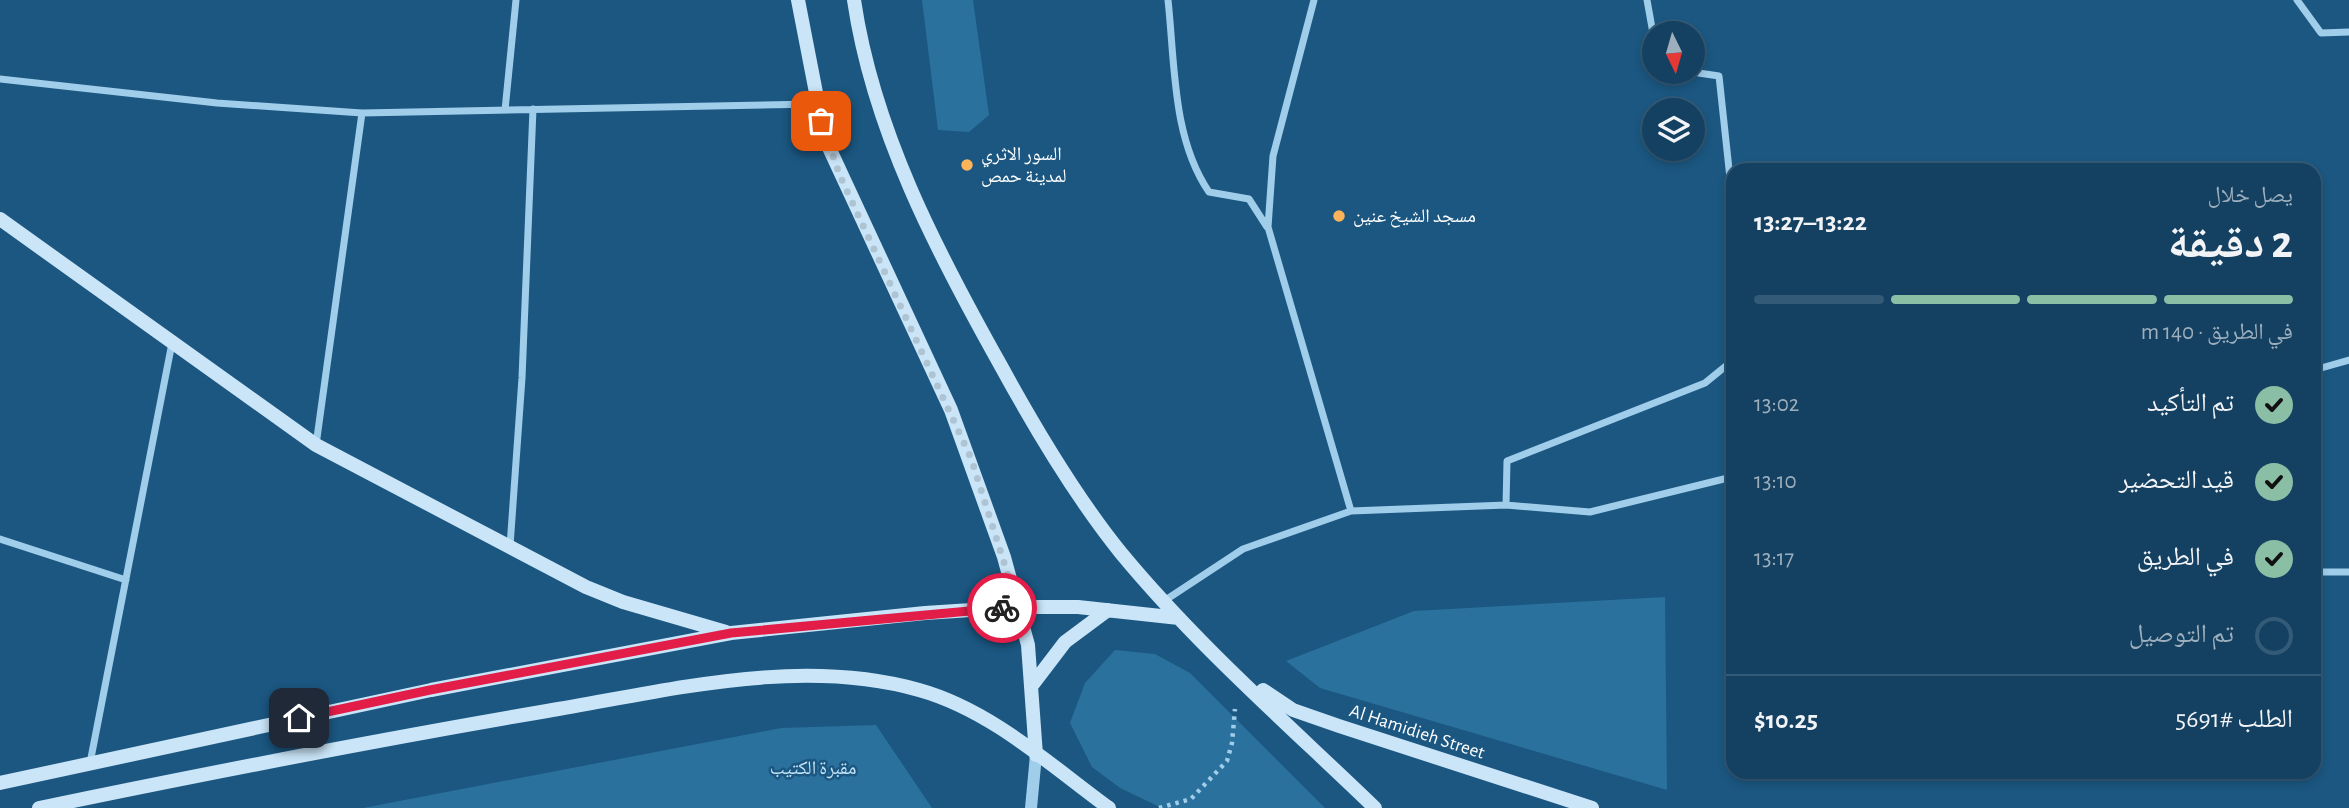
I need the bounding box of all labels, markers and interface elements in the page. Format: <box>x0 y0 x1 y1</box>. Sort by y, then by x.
north arrow <box>1642 21 1704 84</box>
map controls <box>1642 21 1705 161</box>
pin <box>791 91 851 151</box>
button: layers <box>1642 98 1705 161</box>
icon: bag <box>802 102 840 140</box>
place label: السور الاثري لمدينة حمص <box>981 145 1066 187</box>
marker: السور الاثري لمدينة حمص <box>959 157 975 173</box>
text: يصل خلال <box>2207 184 2293 207</box>
place label: مسجد الشيخ عنين <box>1353 207 1476 228</box>
marker: مسجد الشيخ عنين <box>1331 208 1347 224</box>
text: 13:22–13:27 <box>1754 209 1867 235</box>
text: 2 دقيقة <box>2168 220 2293 266</box>
text: في الطريق · 140 m <box>2141 321 2293 344</box>
icon: check <box>2255 386 2293 424</box>
text: تم التأكيد <box>2147 390 2234 416</box>
text: 13:02 <box>1754 393 1799 416</box>
icon: check <box>2255 463 2293 501</box>
text: قيد التحضير <box>2119 467 2234 493</box>
text: 13:10 <box>1754 470 1797 493</box>
icon: check <box>2255 540 2293 578</box>
text: في الطريق <box>2137 544 2234 570</box>
text: 13:17 <box>1754 547 1794 570</box>
courier <box>967 573 1037 643</box>
icon: bike <box>983 589 1021 627</box>
text: تم التوصيل <box>2129 621 2234 647</box>
pin <box>269 688 329 748</box>
icon: home <box>280 699 318 737</box>
street label: Al Hamidieh Street <box>1347 701 1487 763</box>
text: الطلب #5691 <box>2175 706 2293 732</box>
text: $10.25 <box>1754 707 1818 733</box>
park label: مقبرة الكتيب <box>770 759 856 779</box>

